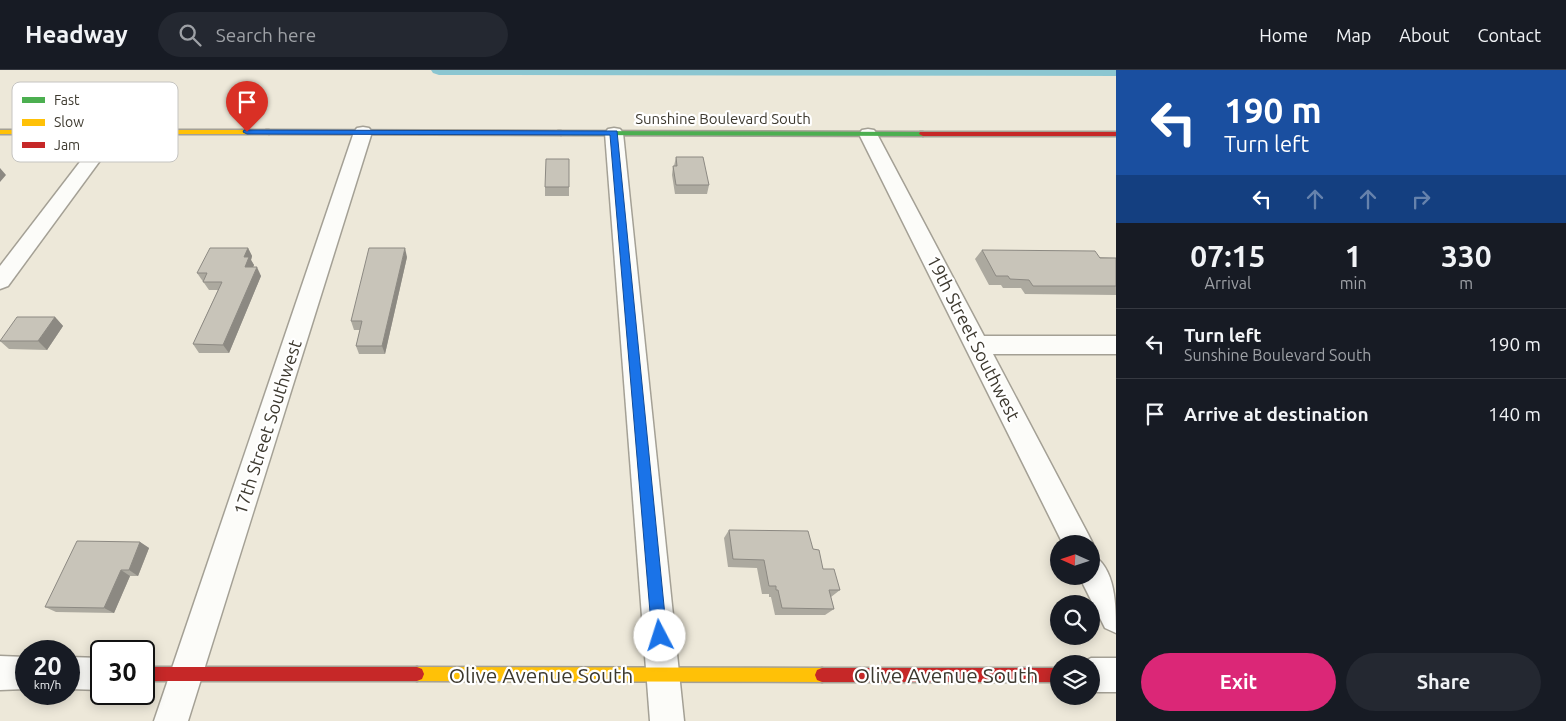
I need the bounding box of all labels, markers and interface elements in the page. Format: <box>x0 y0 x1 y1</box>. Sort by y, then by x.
search box <box>158 12 508 57</box>
text: Headway <box>25 21 128 48</box>
icon: search <box>176 21 204 49</box>
text: Search here <box>216 24 316 46</box>
text: Home <box>1259 25 1308 45</box>
text: Map <box>1336 25 1371 45</box>
text: About <box>1399 25 1449 45</box>
text: Contact <box>1477 25 1541 45</box>
pin <box>226 81 268 132</box>
legend <box>12 82 178 162</box>
icon: arrive <box>233 88 261 116</box>
icon: left <box>1141 90 1206 155</box>
text: 190 m <box>1224 90 1322 130</box>
text: Fast <box>54 92 80 108</box>
street label: Sunshine Boulevard South <box>635 110 811 127</box>
text: Slow <box>54 114 84 130</box>
text: Turn left <box>1224 131 1309 156</box>
text: Jam <box>54 137 80 153</box>
icon: left <box>1248 185 1276 213</box>
icon: ahead <box>1301 185 1329 213</box>
icon: ahead <box>1354 185 1382 213</box>
icon: right <box>1407 185 1435 213</box>
text: 07:15 <box>1190 239 1265 273</box>
text: 1 <box>1345 239 1362 273</box>
text: 330 <box>1441 239 1492 273</box>
street label: 19th Street Southwest <box>924 252 1024 424</box>
text: Arrival <box>1205 274 1251 292</box>
text: min <box>1340 274 1367 292</box>
text: m <box>1459 274 1473 292</box>
text: Turn left <box>1184 324 1262 346</box>
icon: left <box>1141 330 1169 358</box>
text: 190 m <box>1488 333 1541 355</box>
street label: 17th Street Southwest <box>229 337 305 517</box>
text: Sunshine Boulevard South <box>1184 346 1371 364</box>
icon: arrive <box>1141 400 1169 428</box>
text: Arrive at destination <box>1184 403 1369 425</box>
text: 140 m <box>1488 403 1541 425</box>
north arrow <box>1050 535 1100 585</box>
map controls <box>1050 535 1100 705</box>
button: search <box>1050 595 1100 645</box>
position arrow <box>633 609 685 661</box>
speed limit sign: 30 <box>90 640 155 705</box>
text: 20 <box>33 652 62 680</box>
button: Exit <box>1141 653 1336 711</box>
button: Share <box>1346 653 1541 711</box>
button: layers <box>1050 655 1100 705</box>
street label: Olive Avenue South <box>449 663 633 687</box>
street label: Olive Avenue South <box>854 663 1038 687</box>
text: km/h <box>34 678 61 691</box>

